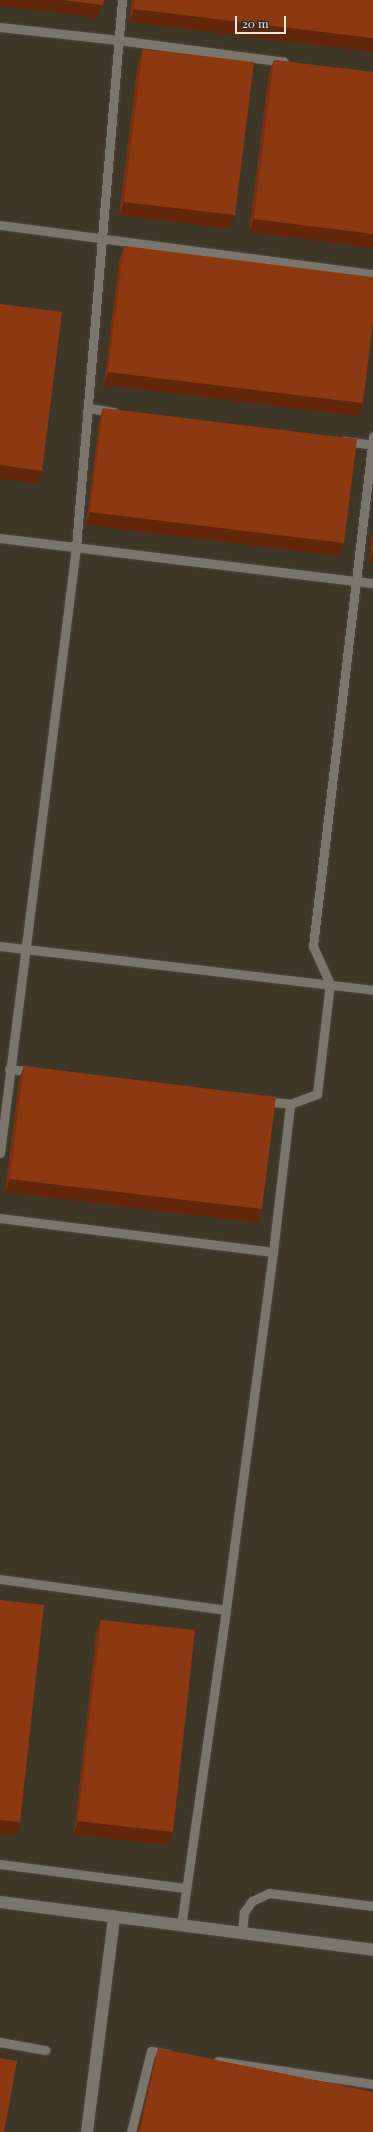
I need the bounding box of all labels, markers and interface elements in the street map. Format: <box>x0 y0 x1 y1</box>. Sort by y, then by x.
scale bar <box>237 8 288 34</box>
text: 20 m <box>242 15 269 31</box>

